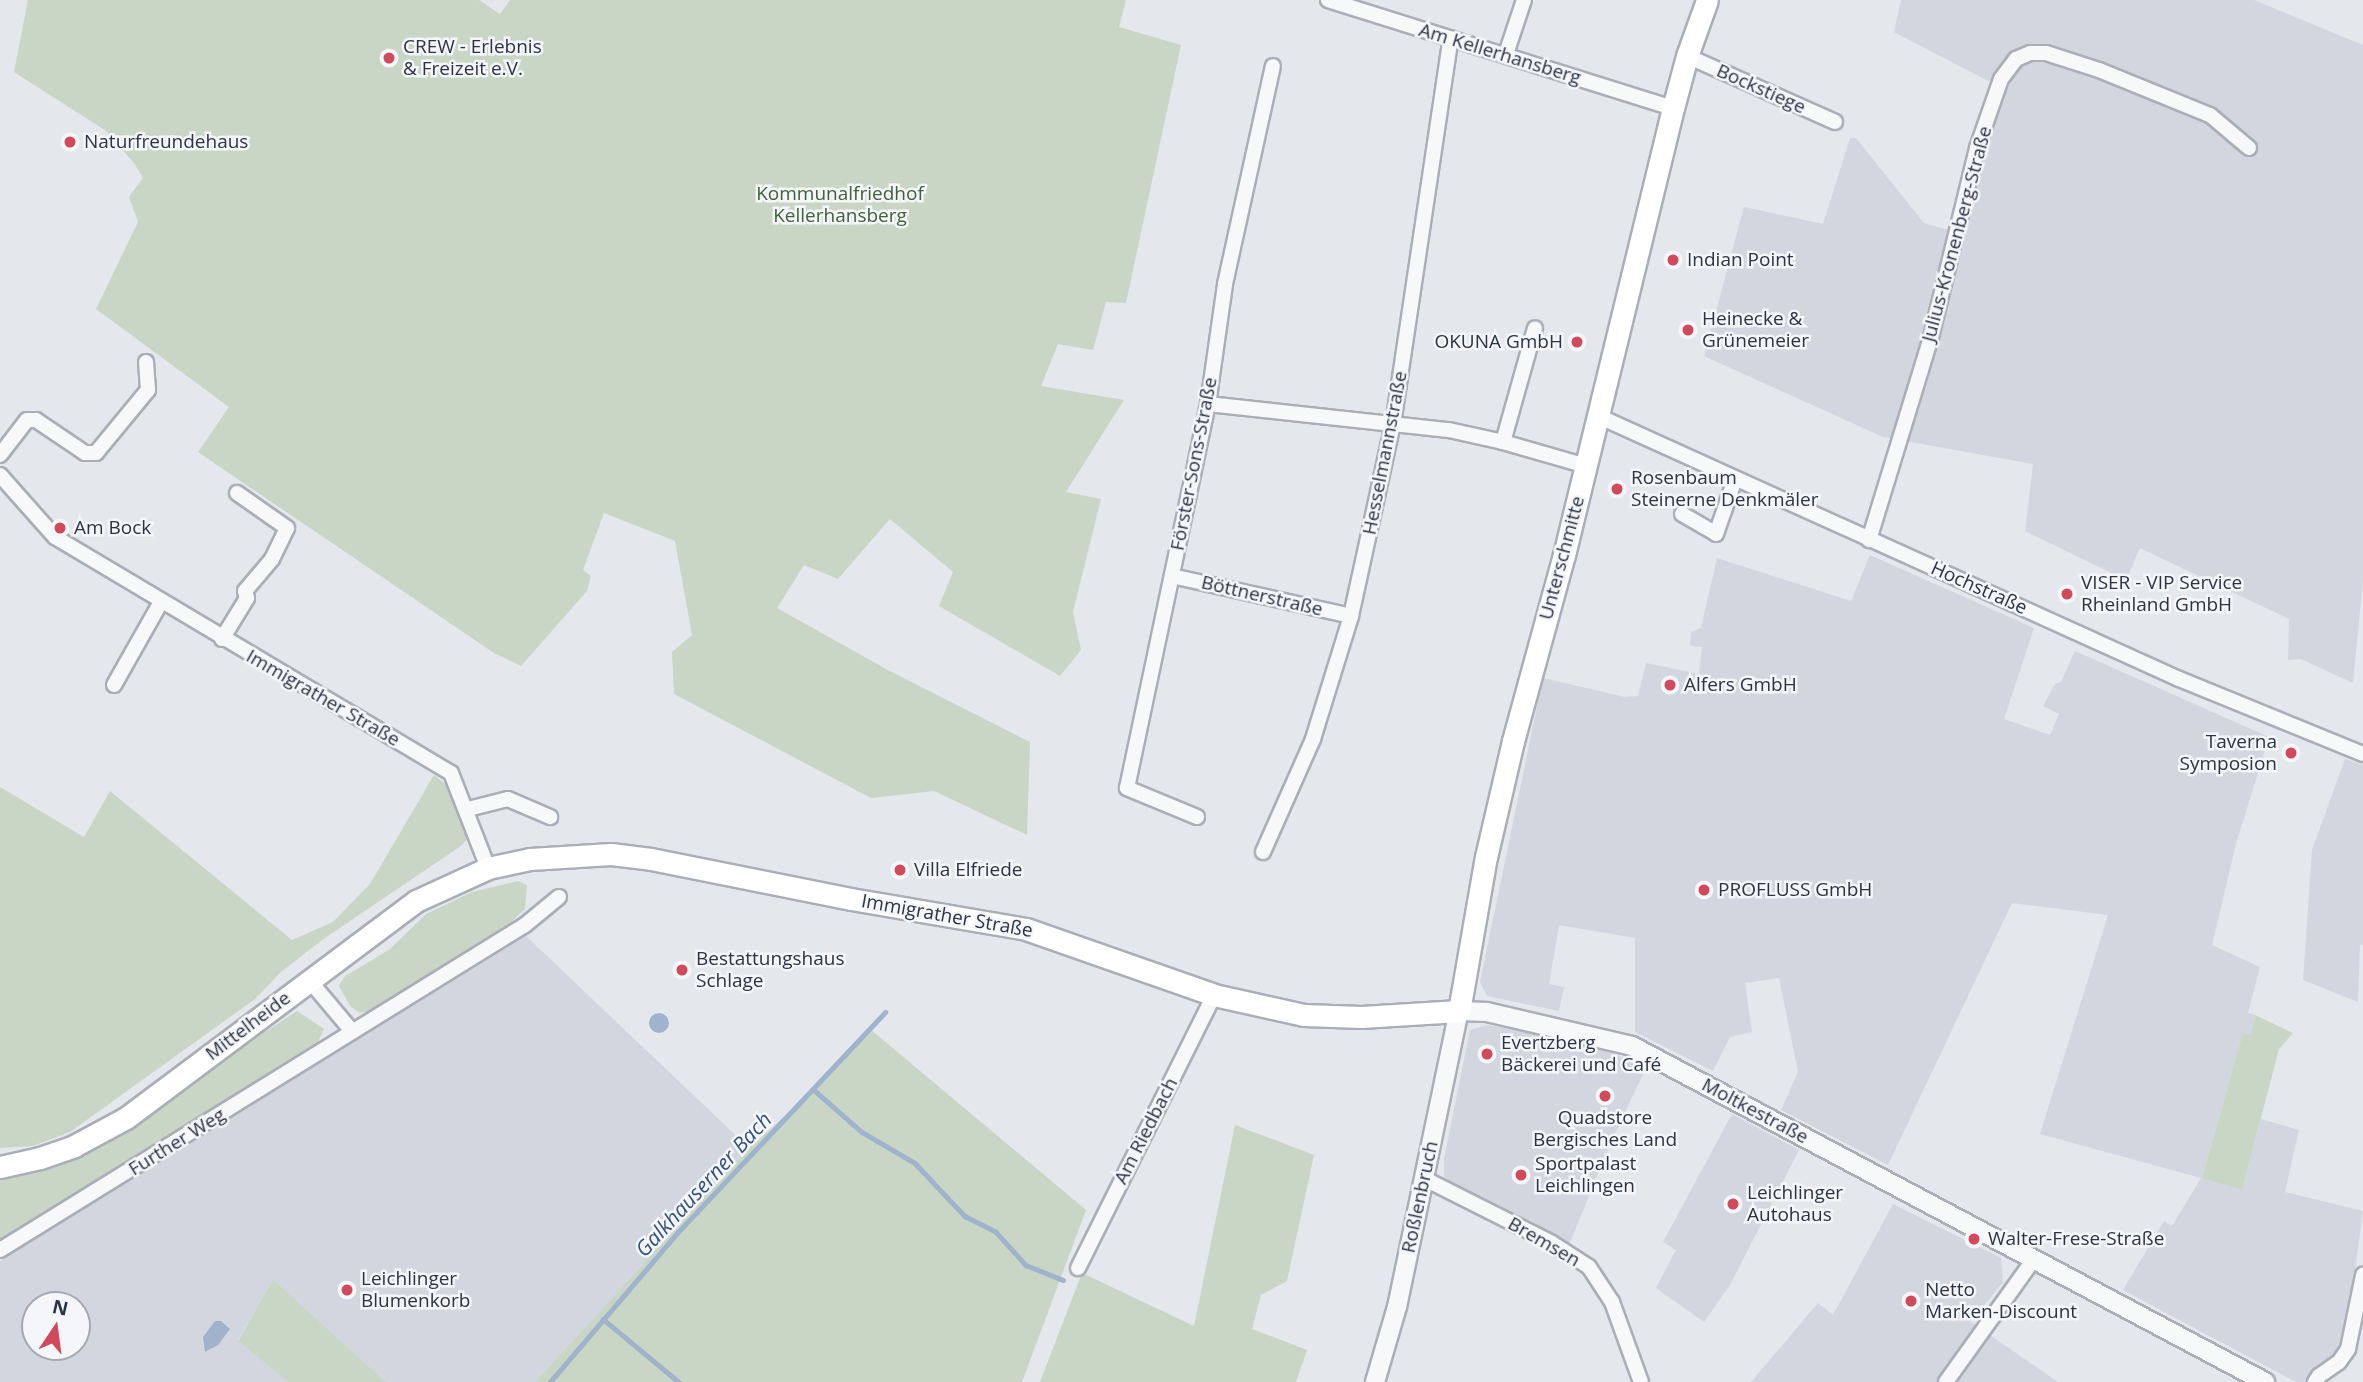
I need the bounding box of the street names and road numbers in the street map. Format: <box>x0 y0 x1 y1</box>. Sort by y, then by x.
street label: Am Kellerhansberg <box>1416 19 1584 89</box>
street label: Bockstiege <box>1713 59 1809 119</box>
street label: Julius-Kronenberg-Straße <box>1917 124 1997 344</box>
street label: Hesselmannstraße <box>1358 369 1412 537</box>
street label: Förster-Sons-Straße <box>1166 375 1222 553</box>
street label: Unterschmitte <box>1535 494 1589 622</box>
street label: Hochstraße <box>1927 557 2031 619</box>
street label: Böttnerstraße <box>1199 571 1325 621</box>
street label: Immigrather Straße <box>242 645 404 751</box>
street label: Immigrather Straße <box>859 890 1035 942</box>
street label: Mittelheide <box>201 987 295 1065</box>
street label: Moltkestraße <box>1698 1073 1812 1149</box>
street label: Am Riedbach <box>1109 1074 1183 1188</box>
street label: Further Weg <box>125 1103 229 1181</box>
street label: Roßlenbruch <box>1397 1139 1443 1255</box>
street label: Bremsen <box>1504 1212 1584 1272</box>

